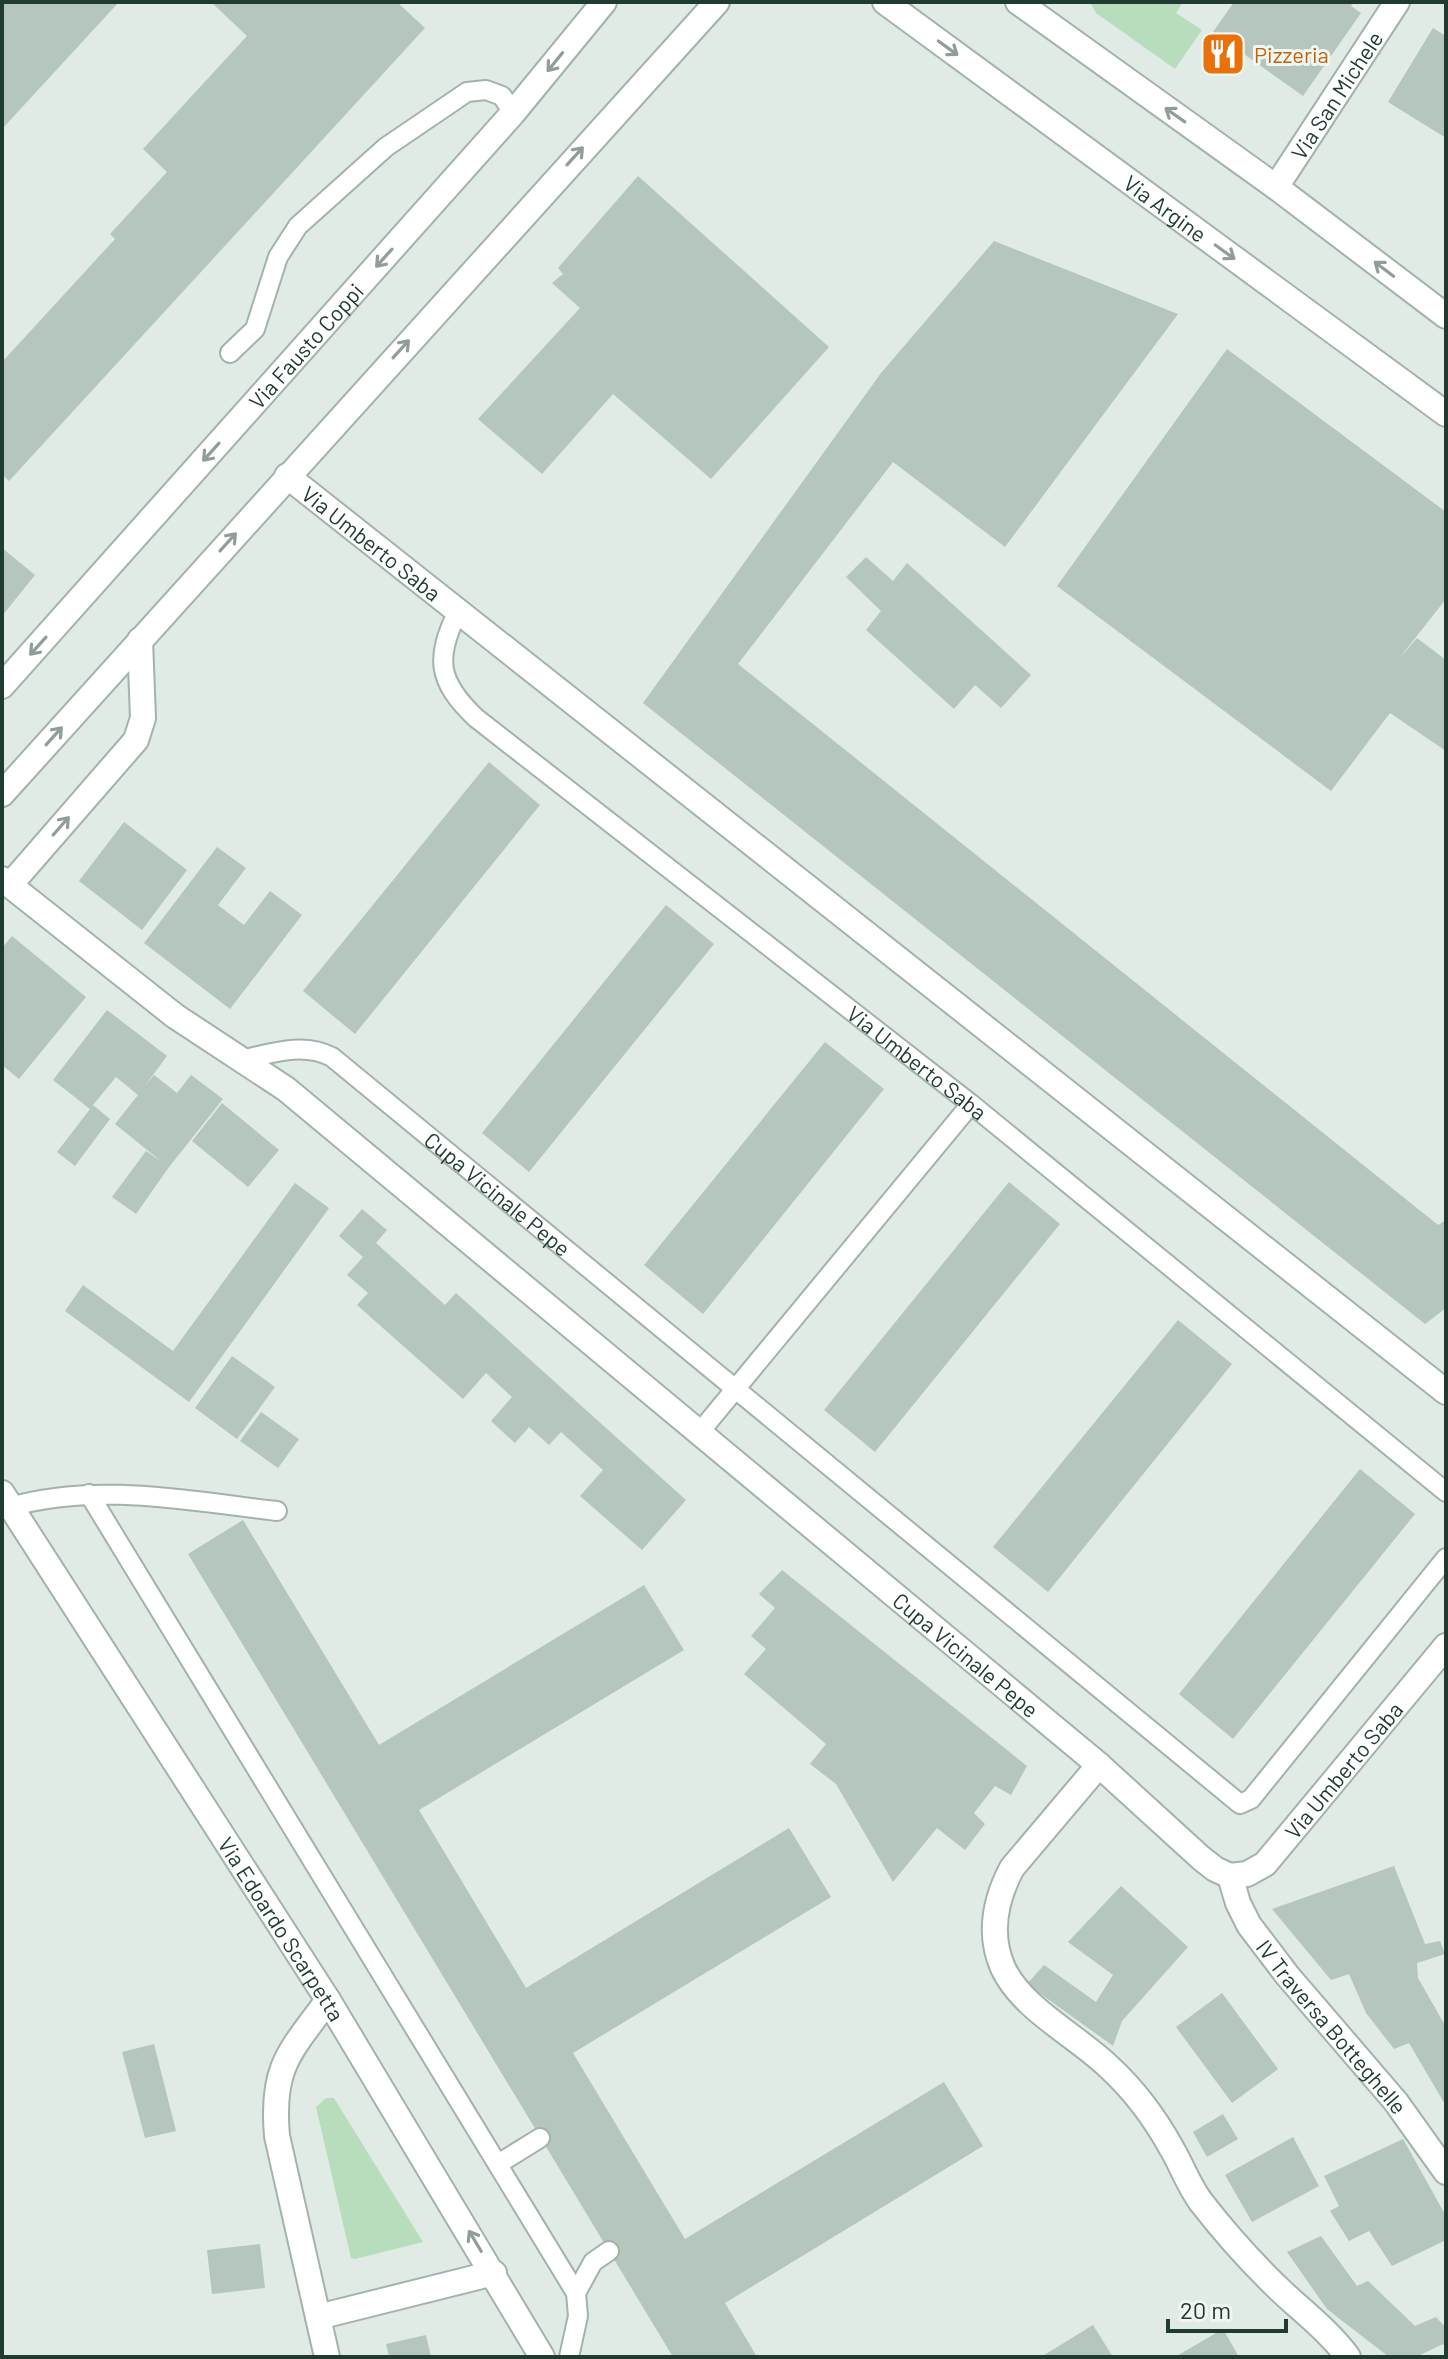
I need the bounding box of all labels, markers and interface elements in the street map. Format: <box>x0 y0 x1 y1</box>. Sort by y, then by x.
street label: Via San Michele <box>1285 26 1387 164</box>
restaurant icon: Pizzeria <box>1199 30 1247 78</box>
one-way arrow <box>936 40 958 56</box>
place label: Pizzeria <box>1254 41 1329 67</box>
one-way arrow <box>546 51 563 72</box>
one-way arrow <box>1164 107 1186 123</box>
one-way arrow <box>566 146 585 166</box>
street label: Via Argine <box>1119 169 1212 247</box>
one-way arrow <box>1214 243 1235 260</box>
one-way arrow <box>374 248 393 268</box>
one-way arrow <box>1374 261 1395 278</box>
street label: Via Fausto Coppi <box>243 278 368 414</box>
one-way arrow <box>392 339 411 359</box>
one-way arrow <box>202 442 220 462</box>
street label: Via Umberto Saba <box>297 480 446 606</box>
one-way arrow <box>218 533 236 553</box>
one-way arrow <box>29 636 47 656</box>
one-way arrow <box>45 727 63 747</box>
one-way arrow <box>52 816 70 837</box>
street label: Via Umberto Saba <box>842 1000 992 1125</box>
street label: Cupa Vicinale Pepe <box>420 1126 576 1261</box>
street label: Cupa Vicinale Pepe <box>888 1587 1044 1722</box>
street label: Via Umberto Saba <box>1279 1696 1407 1844</box>
street label: Via Edoardo Scarpetta <box>213 1832 350 2026</box>
street label: IV Traversa Botteghelle <box>1252 1934 1413 2118</box>
one-way arrow <box>466 2231 483 2253</box>
scale bar <box>1168 2283 1286 2333</box>
text: 20 m <box>1180 2295 1231 2324</box>

